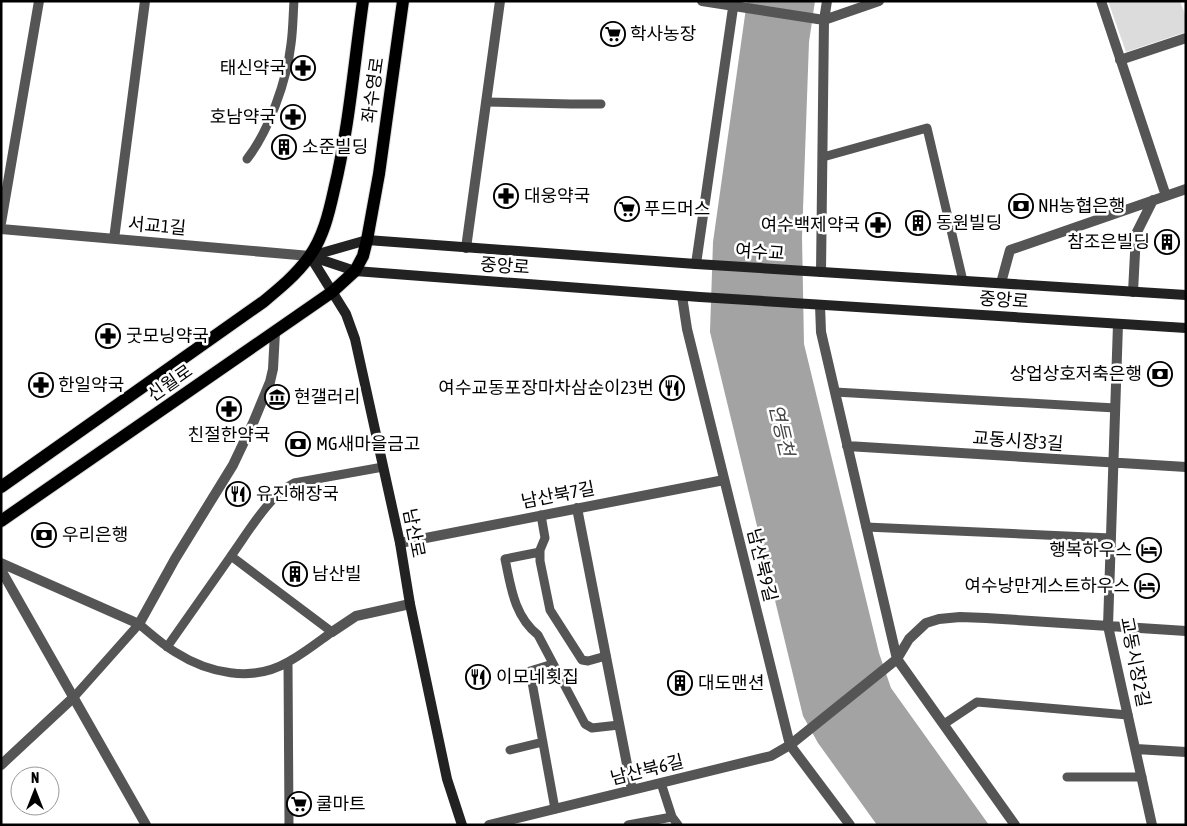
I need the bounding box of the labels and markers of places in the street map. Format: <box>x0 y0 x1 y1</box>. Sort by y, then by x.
supermarket icon: 학사농장 <box>600 21 626 47</box>
place label: 학사농장 <box>630 23 696 44</box>
pharmacy icon: 태신약국 <box>290 55 316 81</box>
place label: 태신약국 <box>220 57 286 78</box>
pharmacy icon: 호남약국 <box>280 104 306 130</box>
place label: 호남약국 <box>210 106 276 127</box>
building icon: 소준빌딩 <box>271 134 297 160</box>
place label: 소준빌딩 <box>302 136 368 157</box>
pharmacy icon: 대웅약국 <box>493 183 519 209</box>
place label: 대웅약국 <box>524 185 590 206</box>
bank icon: NH농협은행 <box>1008 193 1034 219</box>
place label: NH농협은행 <box>1038 195 1125 216</box>
supermarket icon: 푸드머스 <box>614 196 640 222</box>
place label: 푸드머스 <box>644 198 710 219</box>
building icon: 동원빌딩 <box>905 210 931 236</box>
pharmacy icon: 여수백제약국 <box>865 212 891 238</box>
place label: 동원빌딩 <box>936 212 1002 233</box>
place label: 여수백제약국 <box>761 214 860 235</box>
building icon: 참조은빌딩 <box>1154 229 1180 255</box>
place label: 참조은빌딩 <box>1067 231 1150 252</box>
pharmacy icon: 굿모닝약국 <box>95 323 121 349</box>
place label: 굿모닝약국 <box>126 325 209 346</box>
bank icon: 상업상호저축은행 <box>1147 361 1173 387</box>
place label: 상업상호저축은행 <box>1010 363 1142 384</box>
pharmacy icon: 한일약국 <box>28 372 54 398</box>
place label: 한일약국 <box>58 374 124 395</box>
restaurant icon: 여수교동포장마차삼순이23번 <box>659 375 685 401</box>
place label: 여수교동포장마차삼순이23번 <box>438 377 654 398</box>
museum icon: 현갤러리 <box>264 384 290 410</box>
place label: 현갤러리 <box>294 386 360 407</box>
pharmacy icon: 친절한약국 <box>216 396 242 422</box>
place label: 친절한약국 <box>188 424 270 445</box>
bank icon: MG새마을금고 <box>285 431 311 457</box>
place label: MG새마을금고 <box>316 433 420 454</box>
restaurant icon: 유진해장국 <box>225 481 251 507</box>
place label: 유진해장국 <box>256 483 339 504</box>
bank icon: 우리은행 <box>31 522 57 548</box>
place label: 우리은행 <box>62 524 128 545</box>
hotel icon: 행복하우스 <box>1136 537 1162 563</box>
place label: 행복하우스 <box>1049 539 1132 560</box>
building icon: 남산빌 <box>282 561 308 587</box>
place label: 남산빌 <box>312 563 362 584</box>
hotel icon: 여수낭만게스트하우스 <box>1134 573 1160 599</box>
place label: 여수낭만게스트하우스 <box>964 575 1130 596</box>
restaurant icon: 이모네횟집 <box>465 664 491 690</box>
place label: 이모네횟집 <box>496 666 579 687</box>
building icon: 대도맨션 <box>667 670 693 696</box>
place label: 대도맨션 <box>698 672 764 693</box>
supermarket icon: 쿨마트 <box>286 791 312 817</box>
place label: 쿨마트 <box>316 793 366 814</box>

